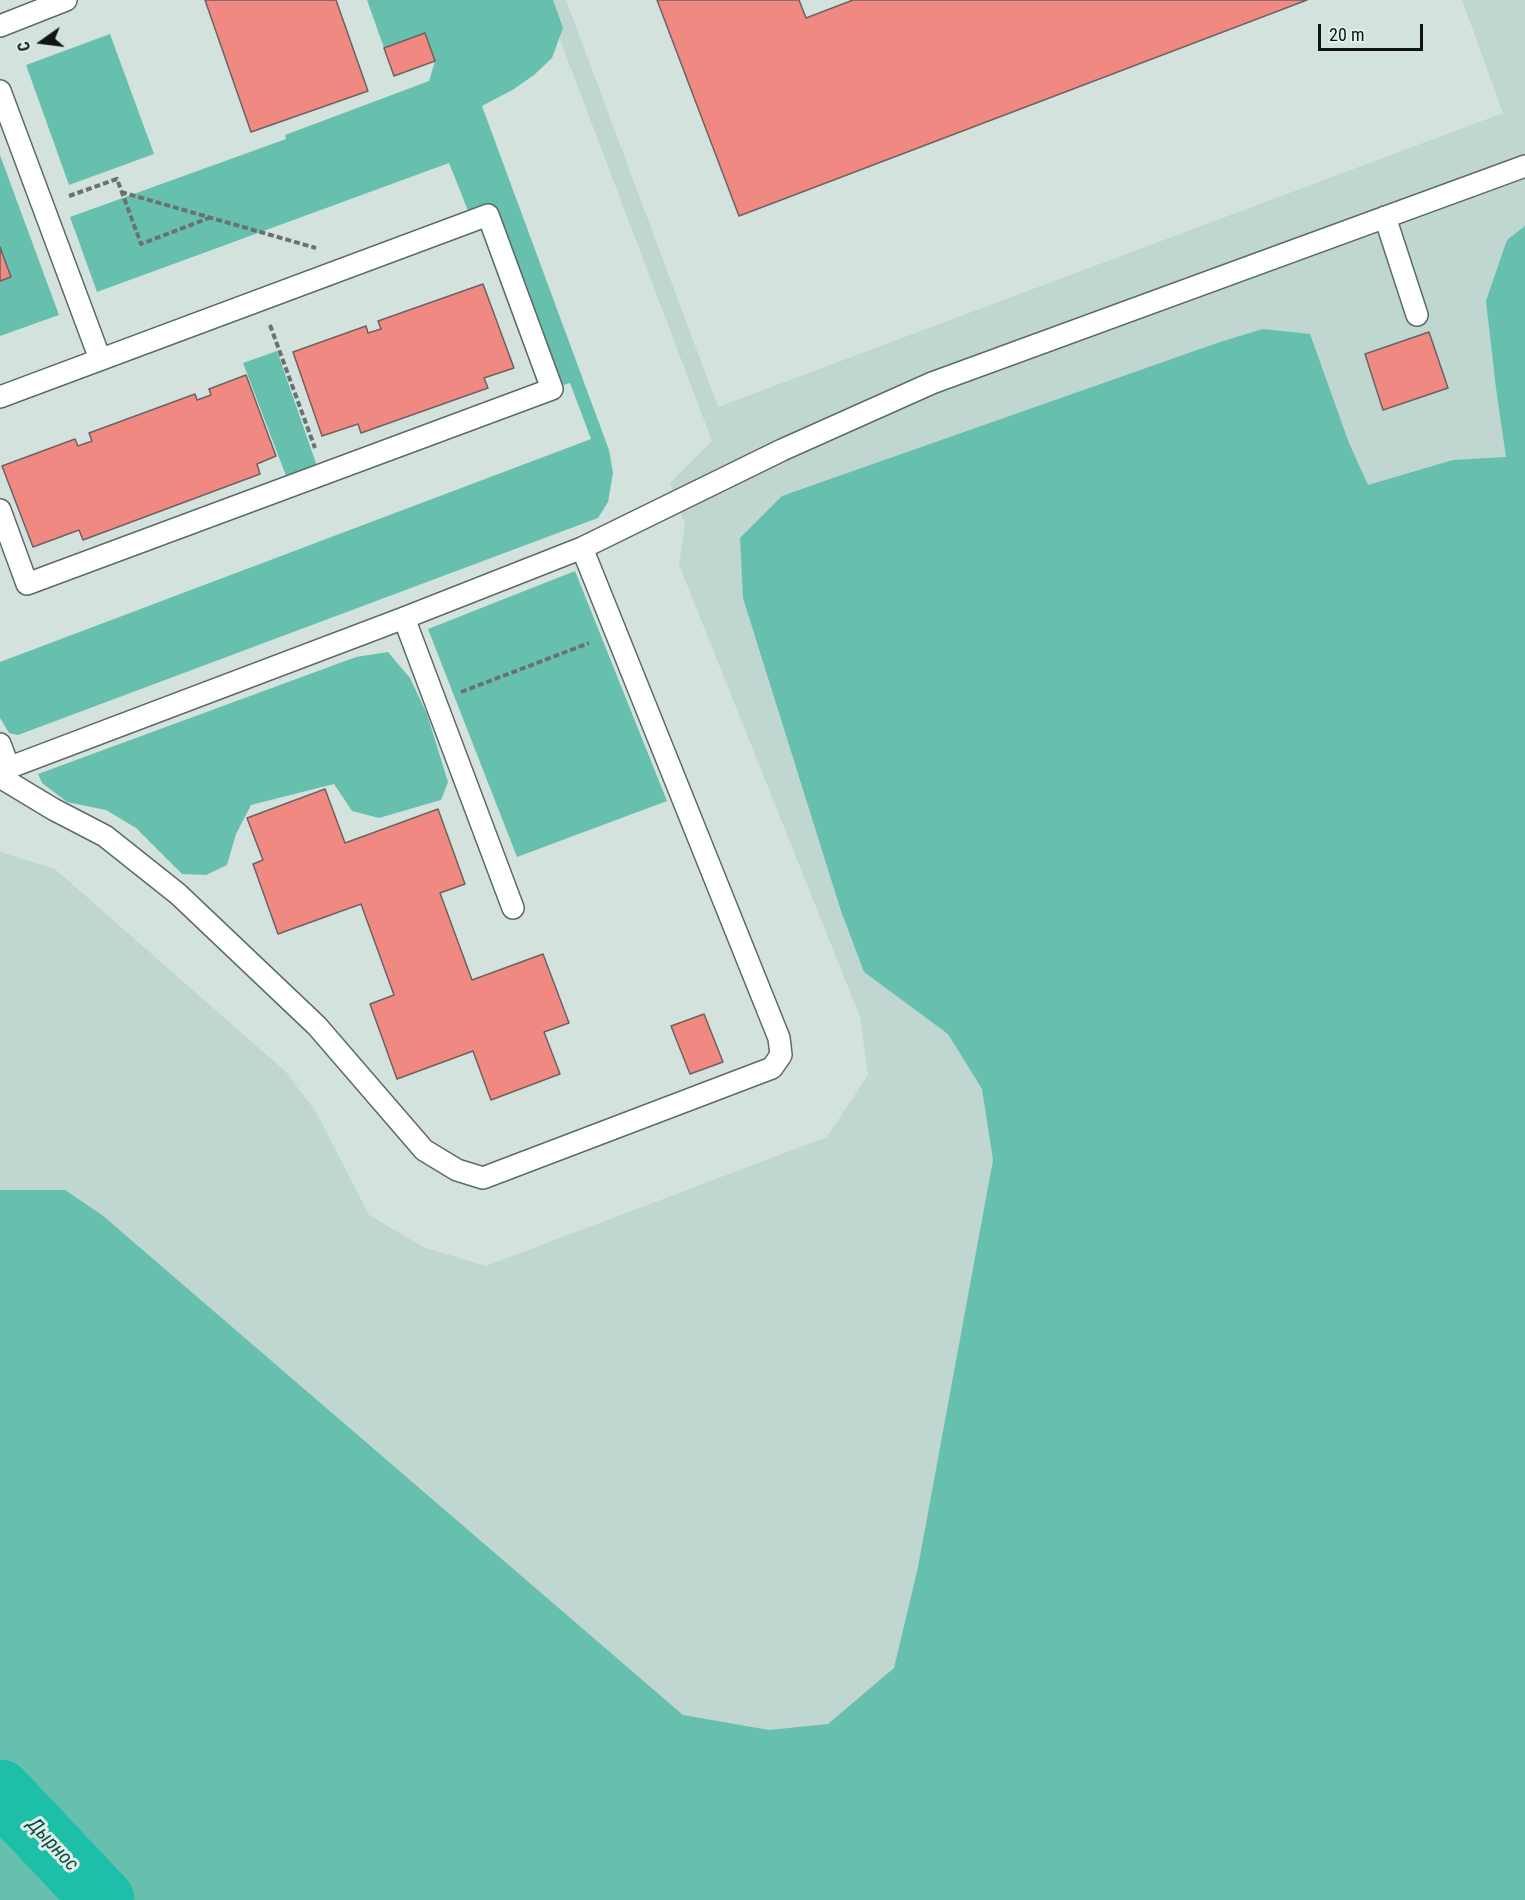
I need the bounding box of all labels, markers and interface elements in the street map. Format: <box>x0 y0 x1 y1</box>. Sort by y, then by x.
north arrow <box>12 12 72 72</box>
scale bar <box>1321 12 1426 50</box>
text: 20 m <box>1329 24 1364 45</box>
text: С <box>14 40 34 53</box>
water label: Дырнос <box>21 1813 83 1877</box>

